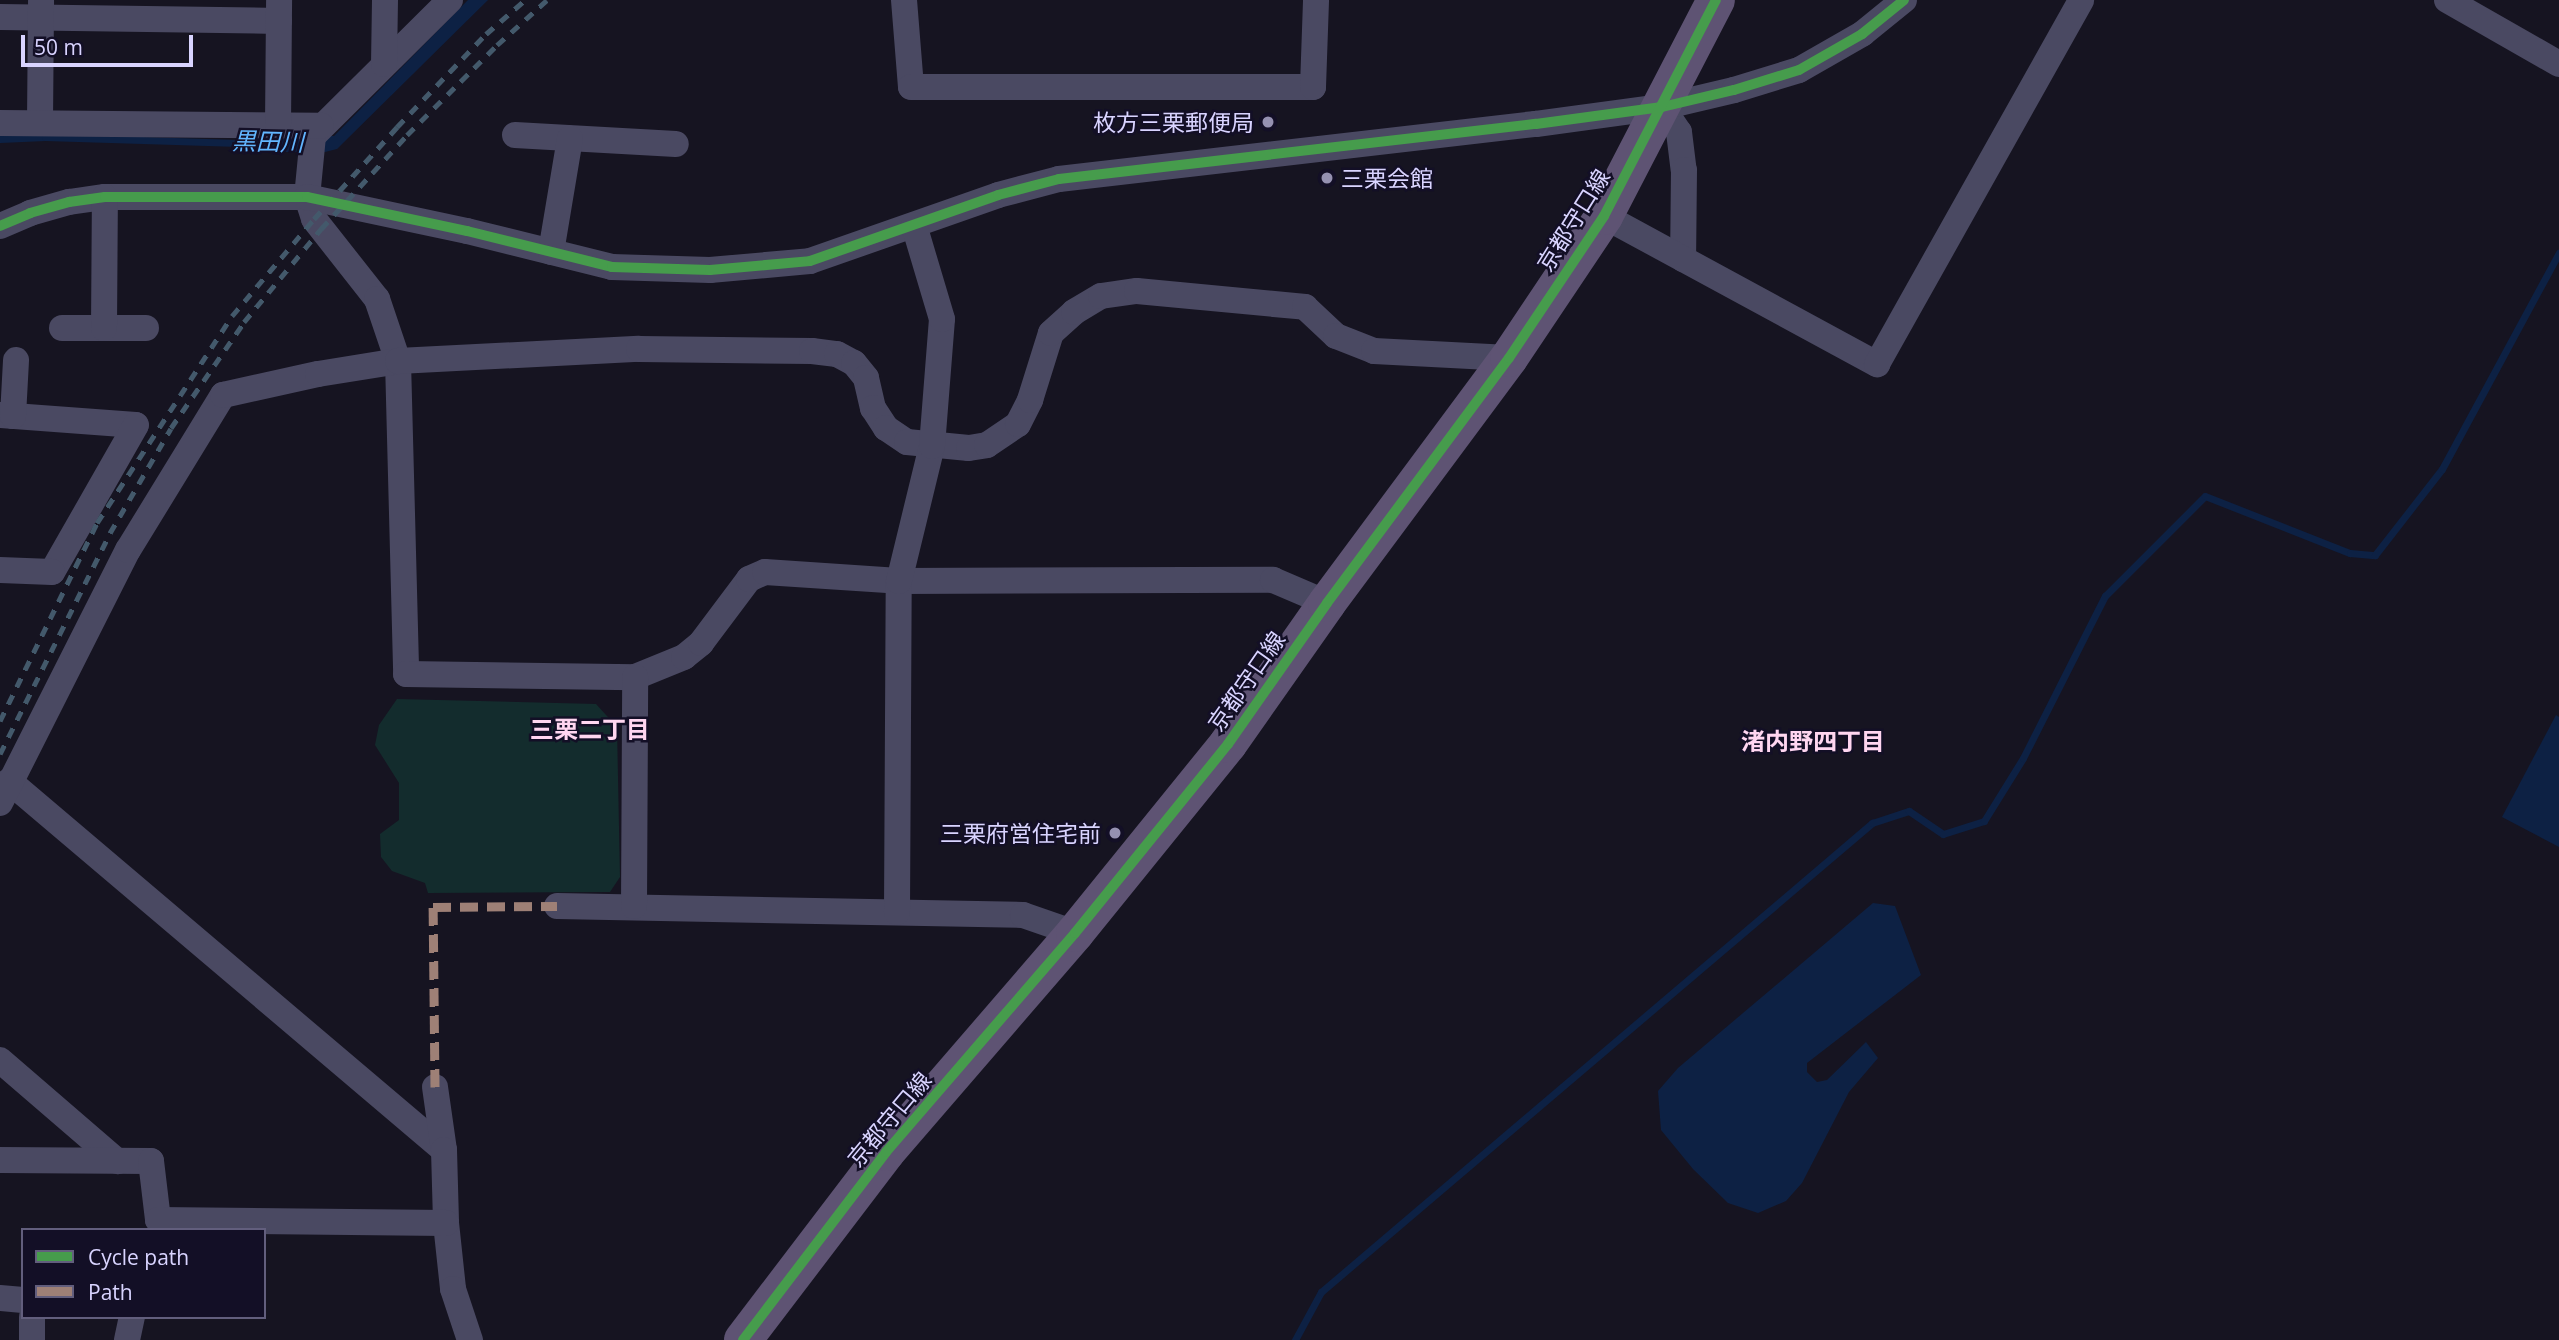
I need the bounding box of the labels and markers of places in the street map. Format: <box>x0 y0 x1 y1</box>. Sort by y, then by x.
place label: 枚方三栗郵便局 <box>1093 108 1254 136</box>
marker: 枚方三栗郵便局 <box>1260 114 1276 130</box>
place label: 三栗会館 <box>1341 164 1433 192</box>
marker: 三栗会館 <box>1319 170 1335 186</box>
place label: 三栗府営住宅前 <box>940 819 1101 847</box>
marker: 三栗府営住宅前 <box>1107 825 1123 841</box>

